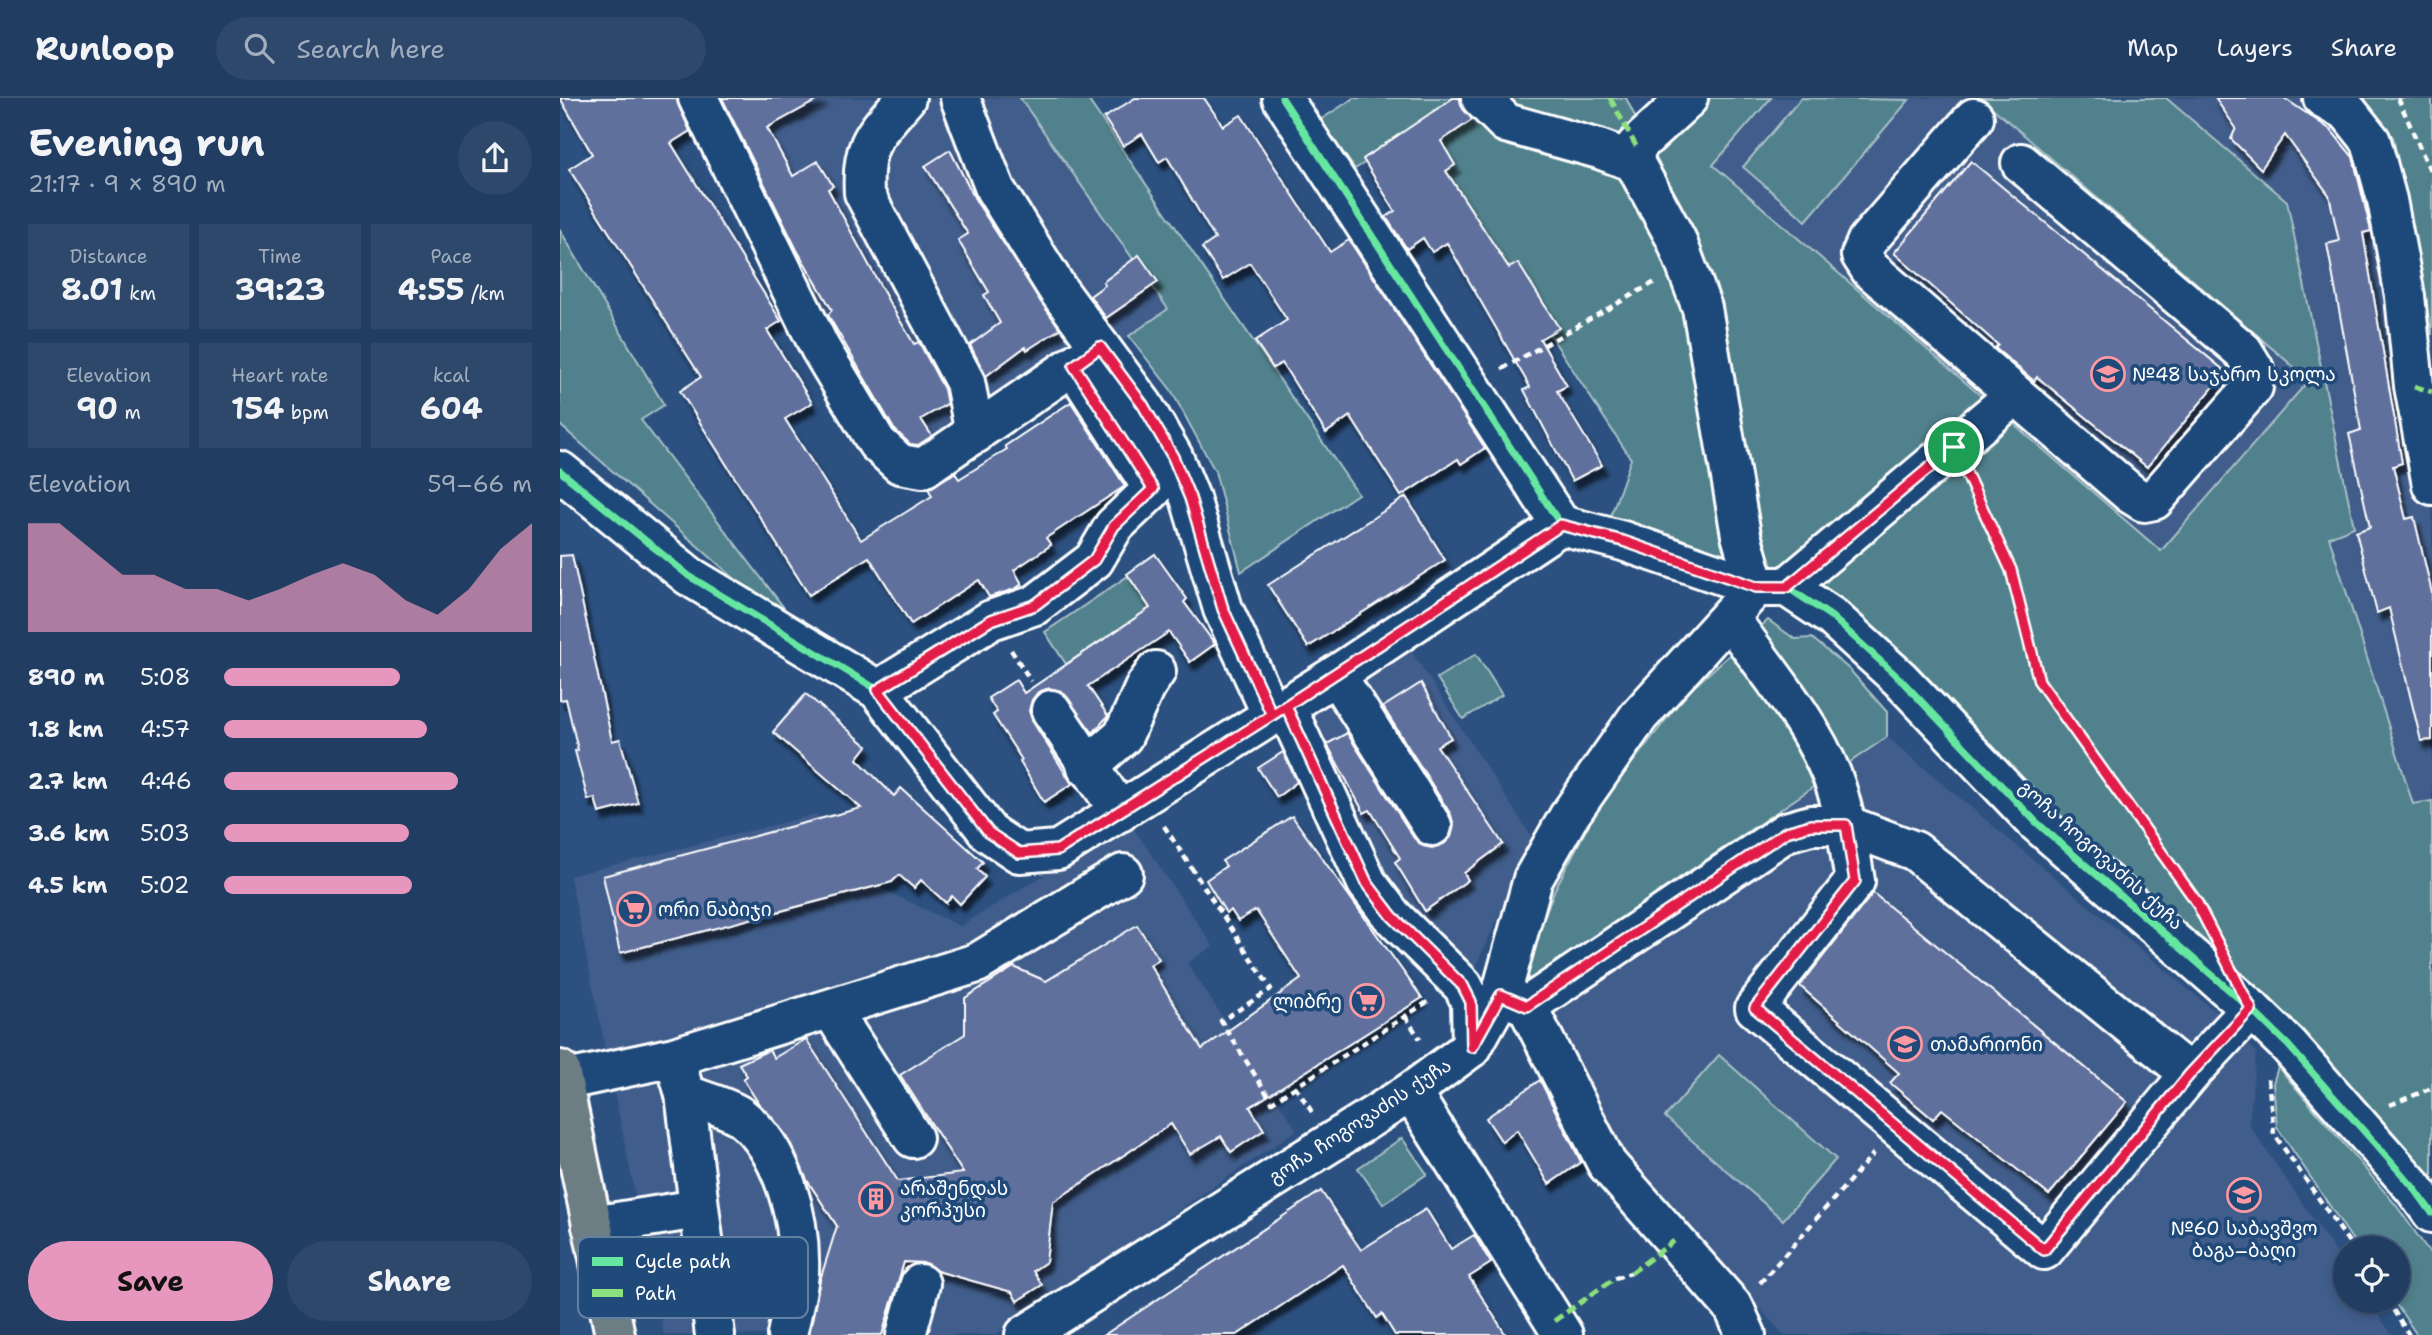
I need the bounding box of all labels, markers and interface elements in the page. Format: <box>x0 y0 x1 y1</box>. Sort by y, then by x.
search box <box>216 17 706 80</box>
text: Runloop <box>35 26 174 71</box>
icon: search <box>240 29 278 67</box>
text: Search here <box>296 31 445 66</box>
text: Map <box>2127 32 2178 64</box>
text: Layers <box>2216 32 2293 64</box>
text: Share <box>2331 32 2397 64</box>
text: Evening run <box>28 117 265 168</box>
button: share <box>458 121 532 195</box>
text: 21:17 · 9 × 890 m <box>28 169 226 199</box>
text: Distance <box>70 244 148 269</box>
text: Time <box>258 244 302 269</box>
text: Pace <box>430 244 472 269</box>
text: 8.01 <box>61 269 123 310</box>
text: 39:23 <box>234 269 326 310</box>
text: 4:55 <box>398 269 464 310</box>
text: km <box>123 281 156 306</box>
text: /km <box>464 281 505 306</box>
school or university icon: №48 საჯარო სკოლა <box>2089 355 2127 393</box>
place label: №48 საჯარო სკოლა <box>2132 362 2336 387</box>
text: Elevation <box>66 363 151 388</box>
text: Heart rate <box>232 363 328 388</box>
text: kcal <box>433 363 470 388</box>
text: 90 <box>76 388 118 429</box>
text: 154 <box>231 388 284 429</box>
text: 604 <box>420 388 483 429</box>
text: m <box>118 400 141 425</box>
text: bpm <box>284 400 329 425</box>
pin <box>1924 417 1984 477</box>
icon: arrive <box>1935 428 1973 466</box>
text: Elevation <box>28 469 131 499</box>
text: 59–66 m <box>428 469 532 499</box>
text: 890 m <box>28 662 105 692</box>
text: 5:08 <box>140 662 191 692</box>
text: 1.8 km <box>28 714 103 744</box>
text: 4:57 <box>140 714 190 744</box>
text: 2.7 km <box>28 766 108 796</box>
text: 4:46 <box>140 766 192 796</box>
street label: გოჩა ჩოგოვაძის ქუჩა <box>2014 775 2188 935</box>
text: 3.6 km <box>28 818 109 848</box>
text: 5:03 <box>140 818 190 848</box>
text: 4.5 km <box>28 870 108 900</box>
text: 5:02 <box>140 870 190 900</box>
supermarket icon: ორი ნაბიჯი <box>615 890 653 928</box>
place label: ორი ნაბიჯი <box>658 897 772 922</box>
supermarket icon: ლიბრე <box>1348 982 1386 1020</box>
place label: ლიბრე <box>1273 989 1342 1014</box>
school or university icon: თამარიონი <box>1886 1025 1924 1063</box>
place label: თამარიონი <box>1930 1032 2043 1057</box>
street label: გოჩა ჩოგოვაძის ქუჩა <box>1264 1053 1456 1189</box>
place label: არაშენდას კორპუსი <box>900 1176 1008 1223</box>
school or university icon: №60 საბავშვო ბაგა–ბაღი <box>2225 1176 2263 1214</box>
building icon: არაშენდას კორპუსი <box>857 1180 895 1218</box>
place label: №60 საბავშვო ბაგა–ბაღი <box>2170 1216 2318 1263</box>
map controls <box>2333 1236 2410 1313</box>
button: locate <box>2333 1236 2410 1313</box>
legend <box>578 1237 808 1318</box>
button: Save <box>28 1241 273 1321</box>
button: Share <box>287 1241 532 1321</box>
text: Cycle path <box>635 1249 731 1274</box>
text: Path <box>635 1281 677 1306</box>

